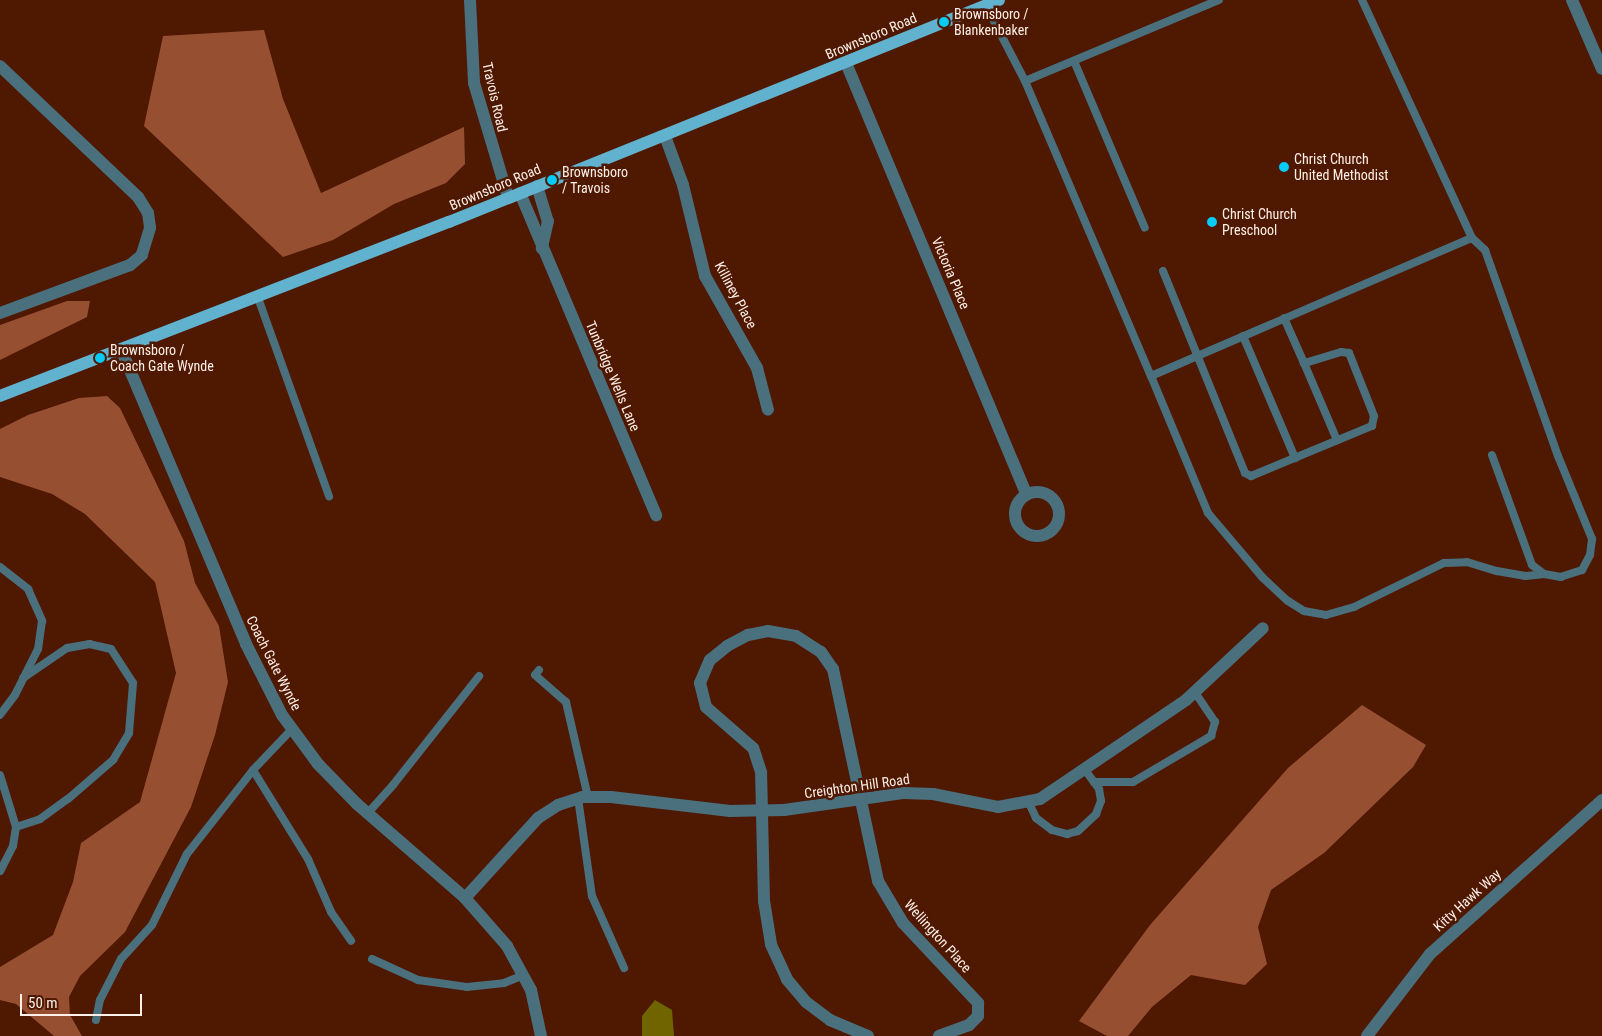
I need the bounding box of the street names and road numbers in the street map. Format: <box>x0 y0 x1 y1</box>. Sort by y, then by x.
street label: Brownsboro Road <box>823 9 919 63</box>
street label: Travois Road <box>479 60 511 134</box>
street label: Brownsboro Road <box>447 160 543 214</box>
street label: Victoria Place <box>928 234 974 312</box>
street label: Killiney Place <box>711 259 761 331</box>
street label: Tunbridge Wells Lane <box>582 318 644 434</box>
street label: Coach Gate Wynde <box>243 613 305 713</box>
street label: Creighton Hill Road <box>803 770 911 802</box>
street label: Kitty Hawk Way <box>1430 865 1504 935</box>
street label: Wellington Place <box>901 896 975 976</box>

